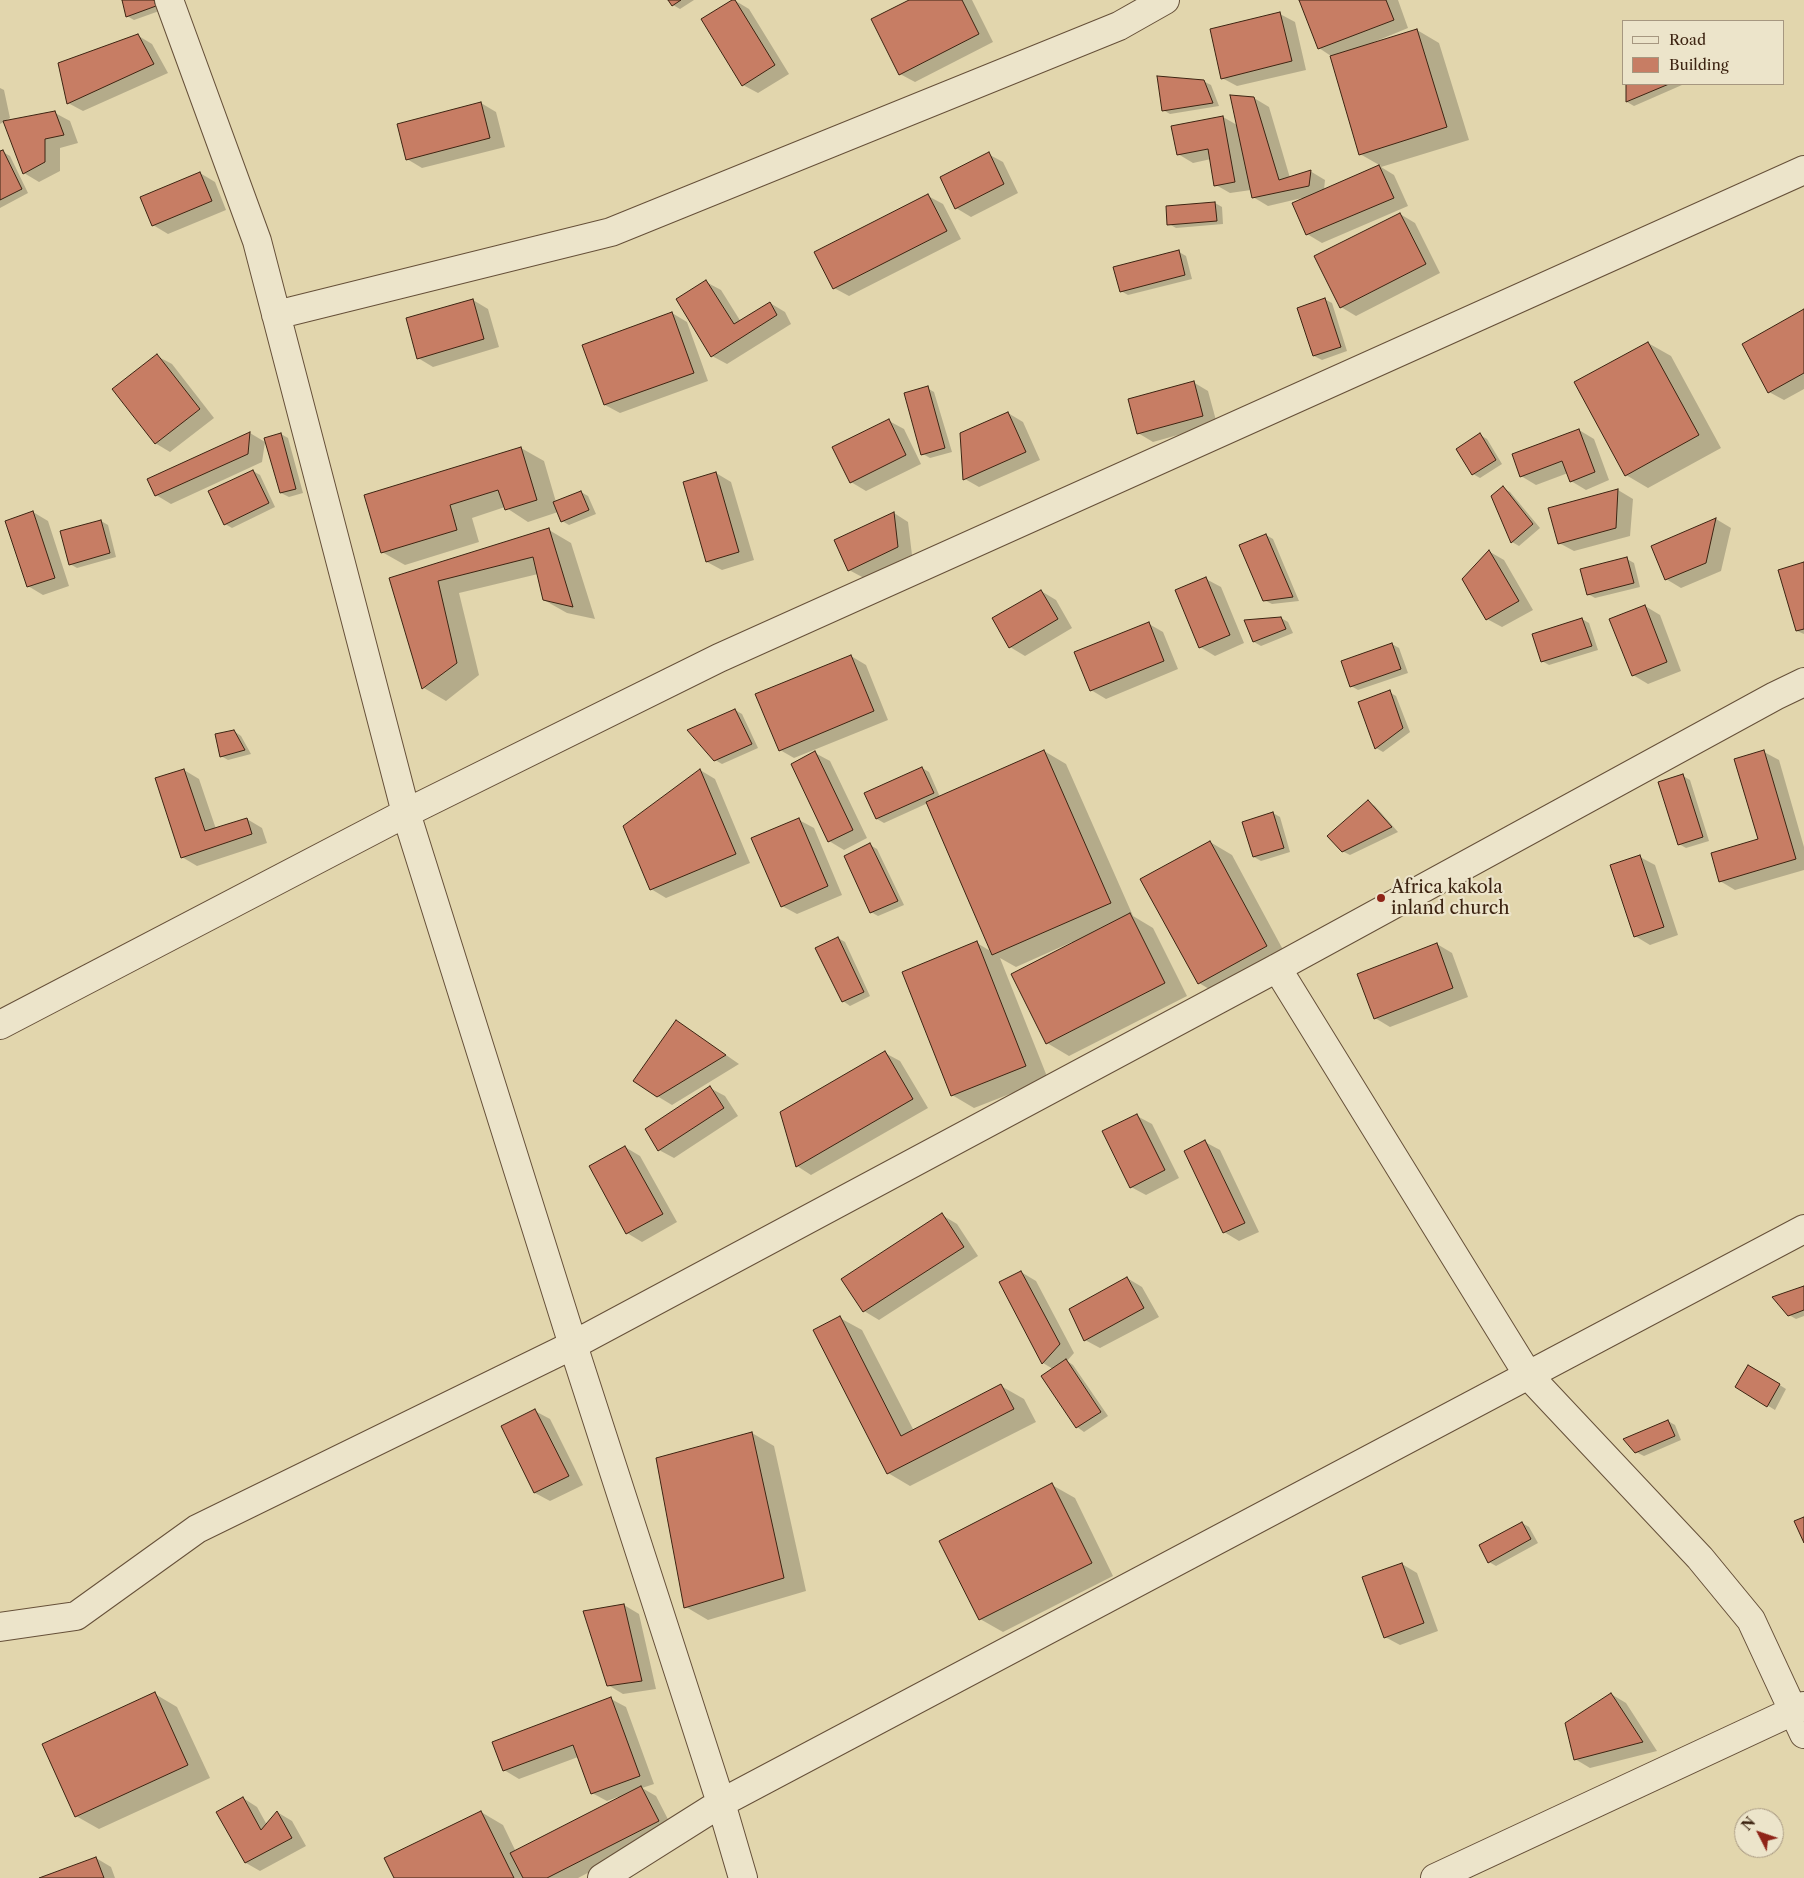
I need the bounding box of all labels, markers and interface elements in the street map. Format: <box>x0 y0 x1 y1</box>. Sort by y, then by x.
legend <box>1622 20 1784 85</box>
text: Road <box>1669 30 1706 49</box>
text: Building <box>1669 55 1729 74</box>
place label: Africa kakola inland church <box>1391 877 1509 920</box>
marker: Africa kakola inland church <box>1375 892 1387 904</box>
north arrow <box>1734 1808 1784 1858</box>
text: N <box>1738 1813 1759 1834</box>

